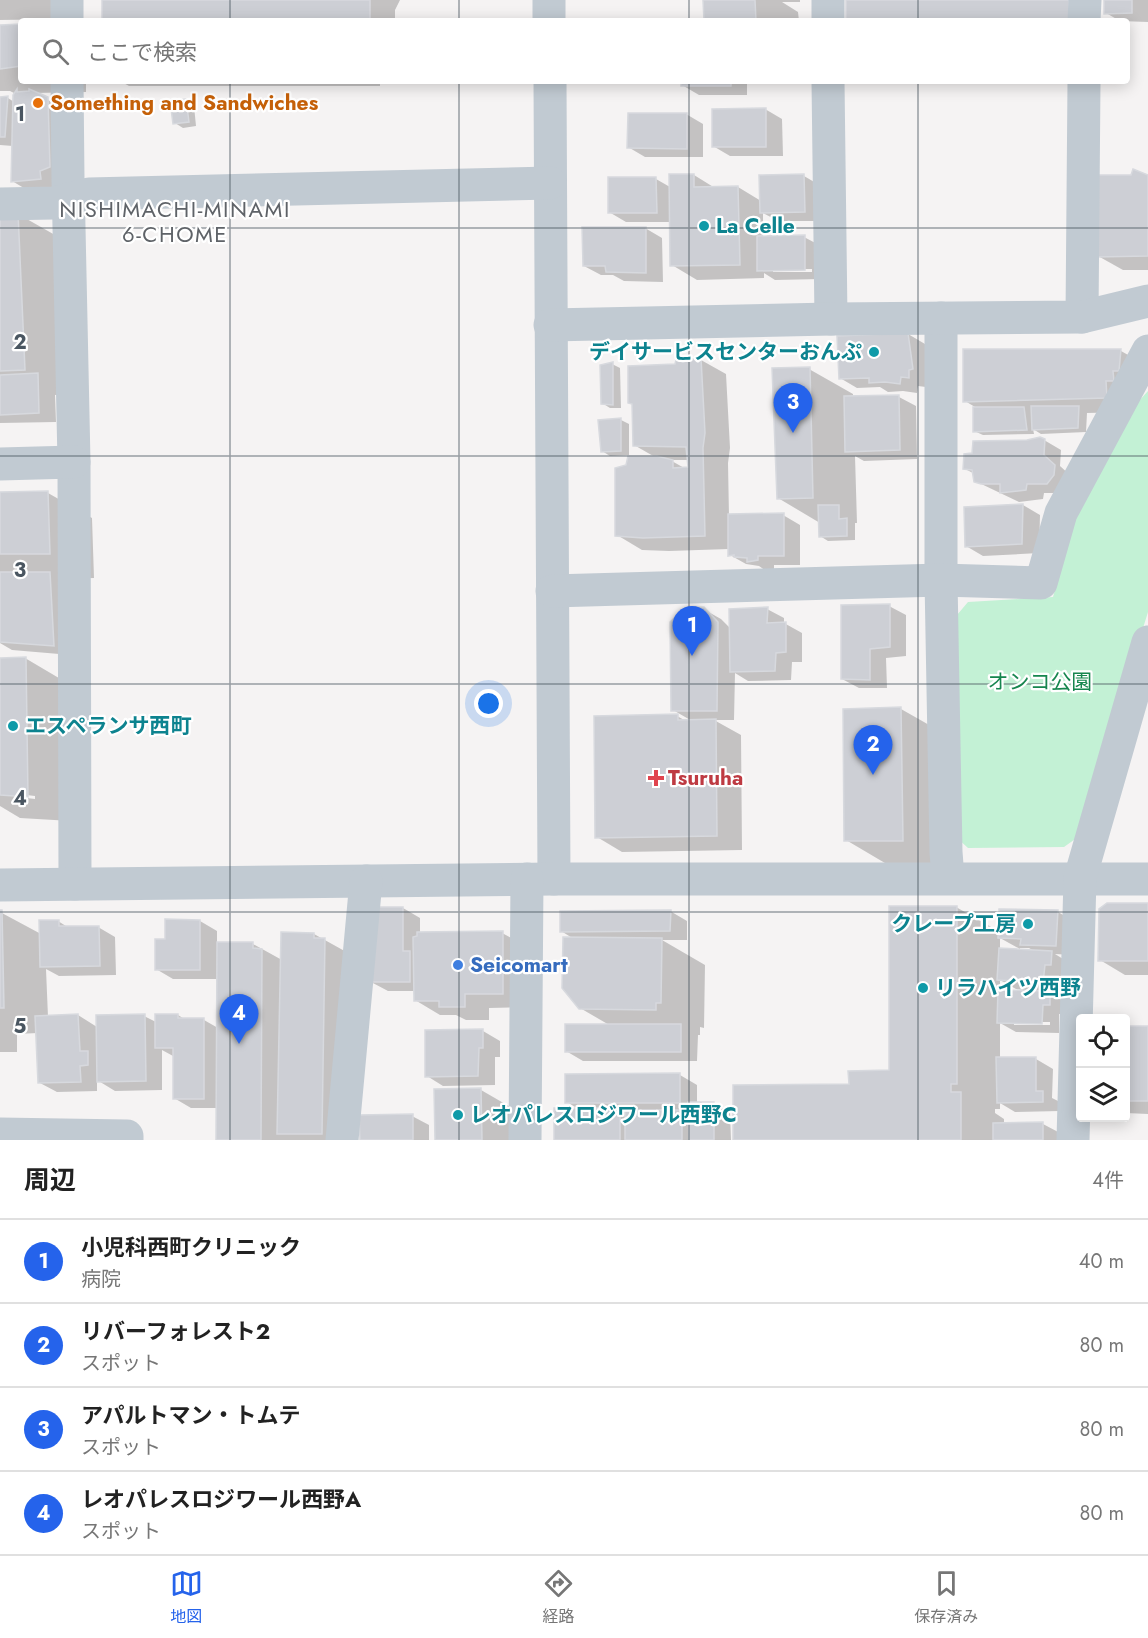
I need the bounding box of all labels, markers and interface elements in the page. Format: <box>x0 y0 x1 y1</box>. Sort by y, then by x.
search box <box>18 18 1130 84</box>
icon: search <box>39 35 72 68</box>
text: ここで検索 <box>87 36 197 68</box>
place label: Something and Sandwiches <box>50 88 319 118</box>
marker: Something and Sandwiches <box>31 96 45 110</box>
text: 1 <box>15 100 25 129</box>
district label: NISHIMACHI-MINAMI 6-CHOME <box>59 193 291 250</box>
place label: La Celle <box>716 211 795 241</box>
marker: La Celle <box>697 219 711 233</box>
text: 2 <box>13 328 27 357</box>
place label: デイサービスセンターおんぷ <box>589 337 862 367</box>
marker: デイサービスセンターおんぷ <box>867 345 881 359</box>
pin: 3 <box>774 384 812 433</box>
text: 3 <box>14 556 26 585</box>
pin: 1 <box>672 606 712 656</box>
park label: オンコ公園 <box>988 667 1093 697</box>
your location <box>474 689 503 718</box>
place label: エスペランサ西町 <box>25 711 192 741</box>
marker: エスペランサ西町 <box>6 719 20 733</box>
pin: 2 <box>854 726 892 775</box>
place label: Tsuruha <box>668 763 743 793</box>
marker: Tsuruha <box>649 771 663 785</box>
text: 4 <box>13 784 27 813</box>
place label: クレープ工房 <box>891 909 1016 939</box>
marker: クレープ工房 <box>1021 917 1035 931</box>
place label: Seicomart <box>470 950 568 980</box>
marker: Seicomart <box>451 958 465 972</box>
place label: リラハイツ西野 <box>935 973 1081 1003</box>
marker: リラハイツ西野 <box>916 981 930 995</box>
pin: 4 <box>220 994 258 1044</box>
text: 5 <box>14 1012 27 1041</box>
map controls <box>1076 1014 1130 1122</box>
button: locate <box>1076 1014 1130 1068</box>
button: layers <box>1076 1068 1130 1122</box>
place label: レオパレスロジワール西野C <box>470 1100 737 1130</box>
marker: レオパレスロジワール西野C <box>451 1108 465 1122</box>
text: 周辺 <box>24 1161 76 1199</box>
text: 4件 <box>1092 1166 1124 1195</box>
text: 小児科西町クリニック <box>81 1231 301 1263</box>
text: 1 <box>38 1247 49 1276</box>
text: 40 m <box>1079 1247 1124 1276</box>
text: 病院 <box>81 1265 121 1294</box>
text: リバーフォレスト2 <box>81 1315 270 1347</box>
text: 2 <box>37 1331 50 1360</box>
text: 80 m <box>1079 1331 1124 1360</box>
text: スポット <box>81 1349 161 1378</box>
text: アパルトマン・トムテ <box>81 1399 301 1431</box>
text: 3 <box>37 1415 50 1444</box>
text: 80 m <box>1079 1415 1124 1444</box>
text: スポット <box>81 1433 161 1462</box>
text: レオパレスロジワール西野A <box>81 1483 361 1515</box>
text: 4 <box>37 1499 50 1528</box>
text: 80 m <box>1079 1499 1124 1528</box>
text: スポット <box>81 1517 161 1546</box>
tab: 地図 <box>170 1567 203 1628</box>
tab: 経路 <box>542 1567 575 1628</box>
tab: 保存済み <box>914 1567 978 1628</box>

